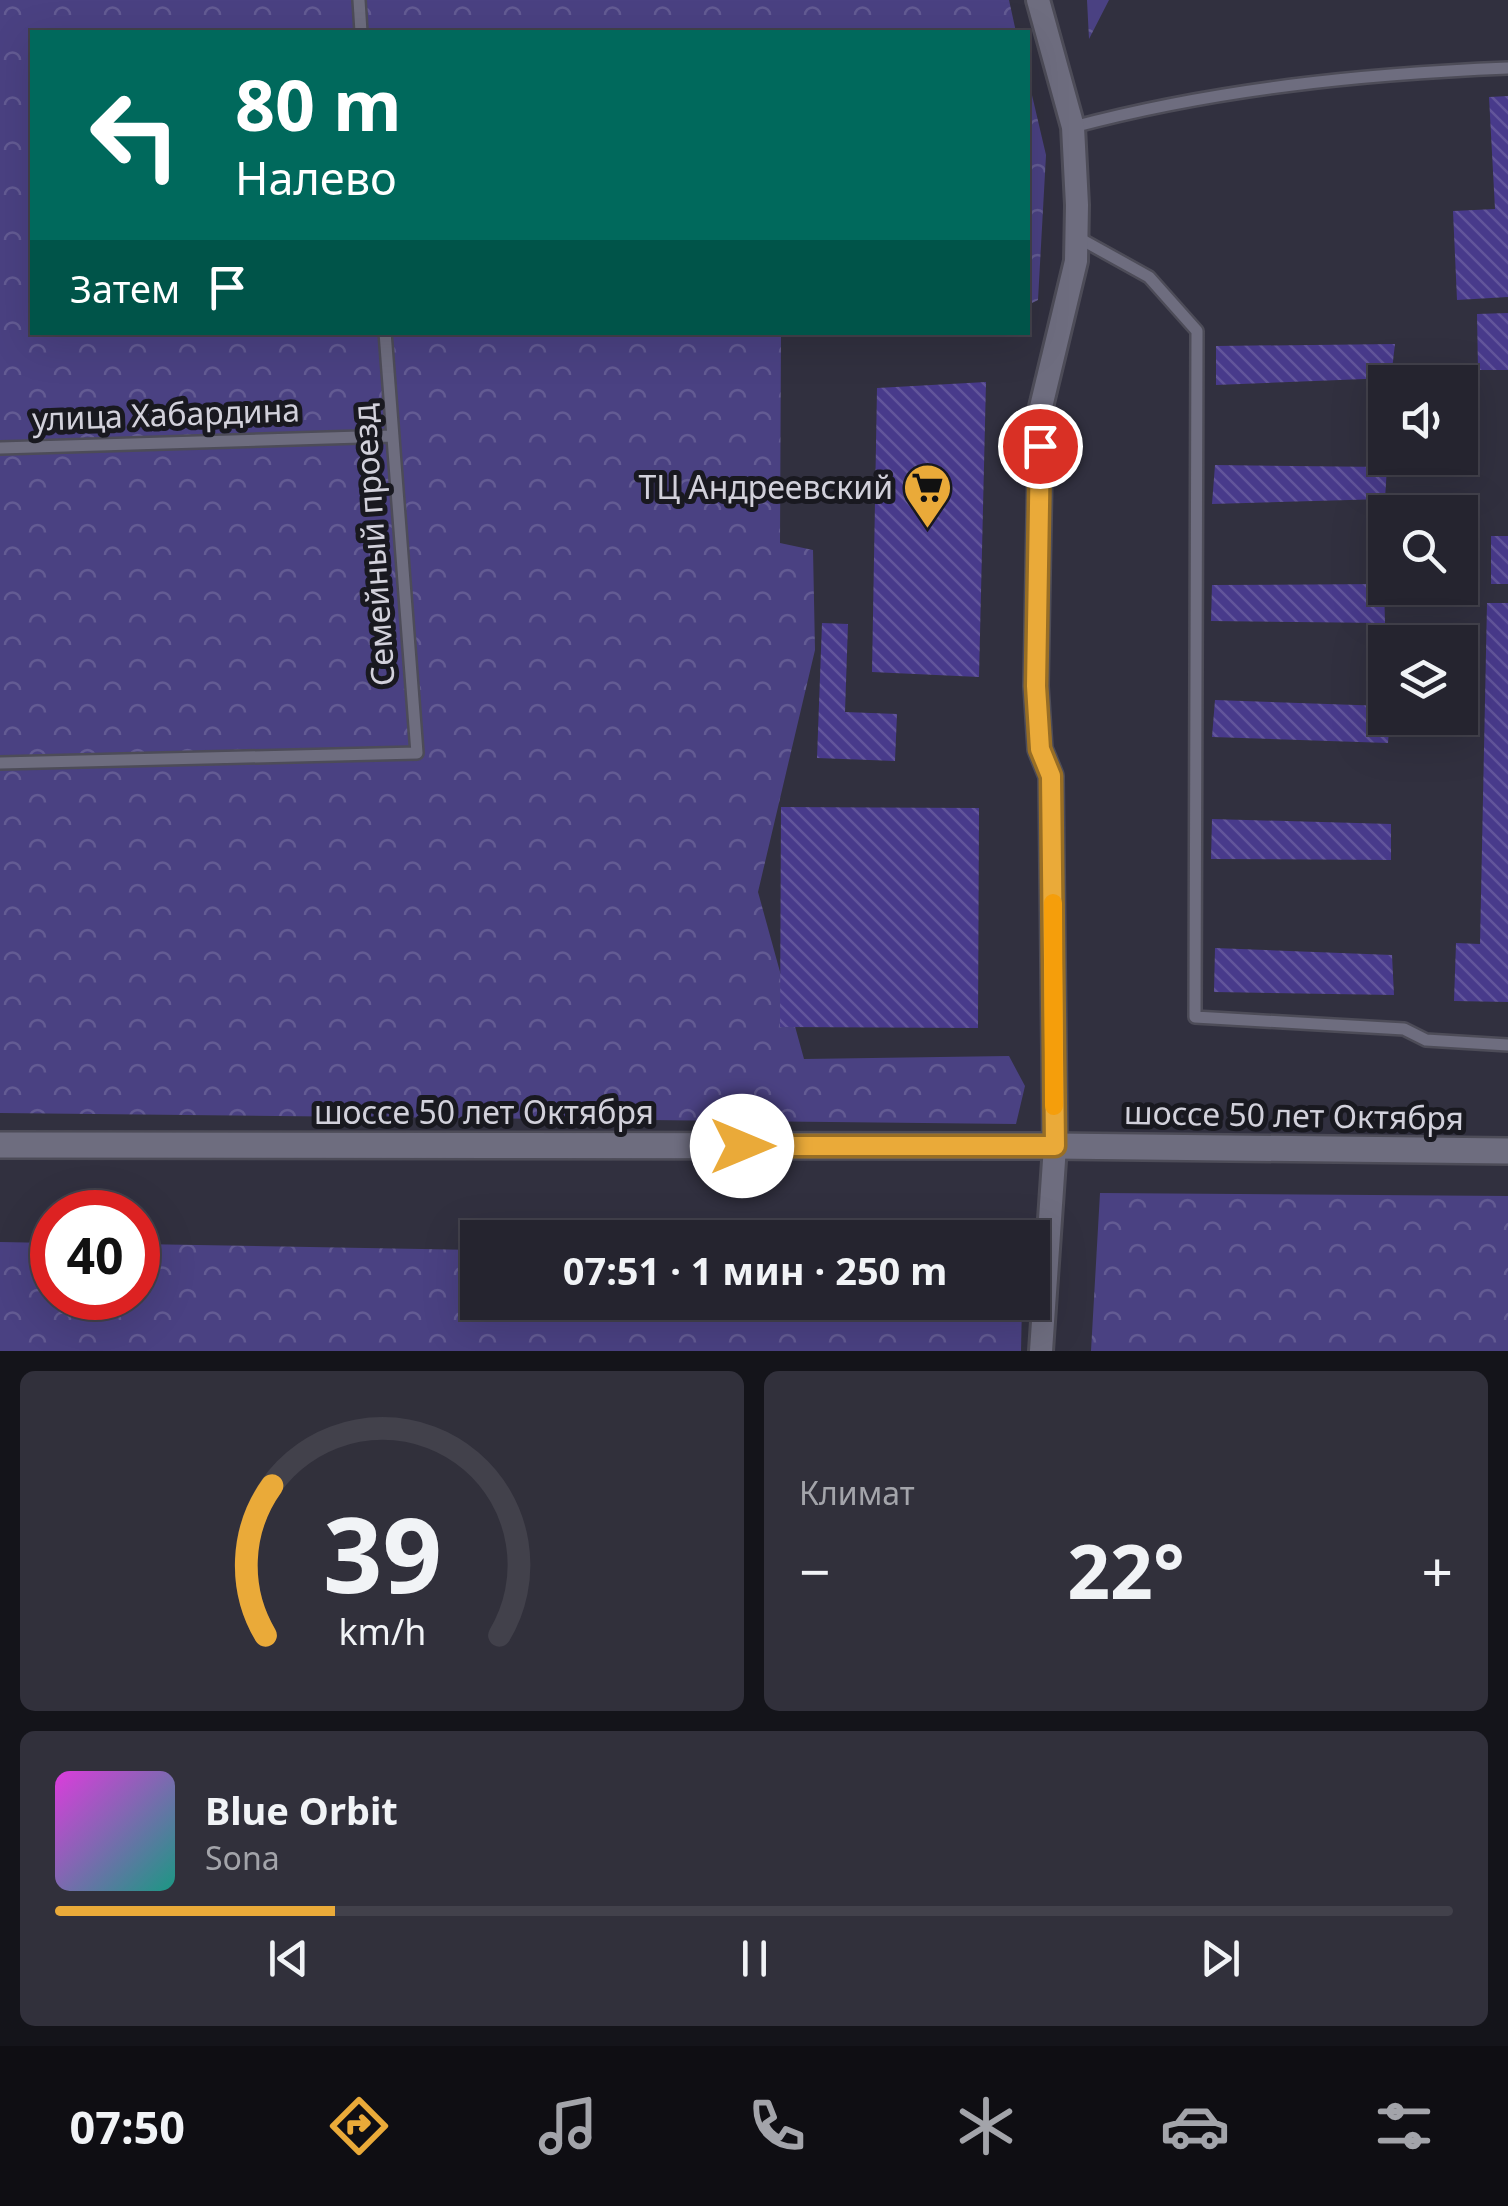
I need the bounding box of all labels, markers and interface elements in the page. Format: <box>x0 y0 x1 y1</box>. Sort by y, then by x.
text: 80 m <box>235 56 402 152</box>
icon: left <box>70 70 200 200</box>
text: Налево <box>235 147 397 208</box>
icon: arrive <box>200 260 255 315</box>
text: Затем <box>70 262 180 314</box>
map controls <box>1368 365 1478 735</box>
button: sound <box>1368 365 1478 475</box>
street label: улица Хабардина <box>31 387 301 440</box>
street label: Семейный проезд <box>341 402 404 688</box>
pin <box>998 404 1083 489</box>
icon: arrive <box>1013 419 1068 474</box>
supermarket icon: ТЦ Андреевский <box>902 462 954 530</box>
place label: ТЦ Андреевский <box>638 465 893 508</box>
button: search <box>1368 495 1478 605</box>
button: layers <box>1368 625 1478 735</box>
street label: шоссе 50 лет Октября <box>314 1090 654 1133</box>
street label: шоссе 50 лет Октября <box>1124 1090 1464 1139</box>
position arrow <box>690 1094 794 1198</box>
speed limit sign: 40 <box>30 1190 160 1320</box>
text: 07:51 · 1 мин · 250 m <box>563 1244 947 1296</box>
text: Климат <box>799 1471 915 1514</box>
text: 39 <box>323 1482 441 1623</box>
text: 22° <box>1067 1519 1185 1621</box>
text: − <box>799 1533 830 1608</box>
text: + <box>1422 1533 1453 1608</box>
text: km/h <box>338 1607 426 1655</box>
text: Blue Orbit <box>205 1784 398 1836</box>
text: Sona <box>205 1836 280 1879</box>
icon: previous <box>261 1931 316 1986</box>
icon: pause <box>727 1931 782 1986</box>
icon: next <box>1193 1931 1248 1986</box>
icon: directions <box>324 2091 394 2161</box>
icon: music <box>533 2091 603 2161</box>
icon: phone <box>742 2091 812 2161</box>
icon: climate <box>951 2091 1021 2161</box>
icon: car <box>1160 2091 1230 2161</box>
icon: filters <box>1369 2091 1439 2161</box>
text: 07:50 <box>69 2096 185 2157</box>

